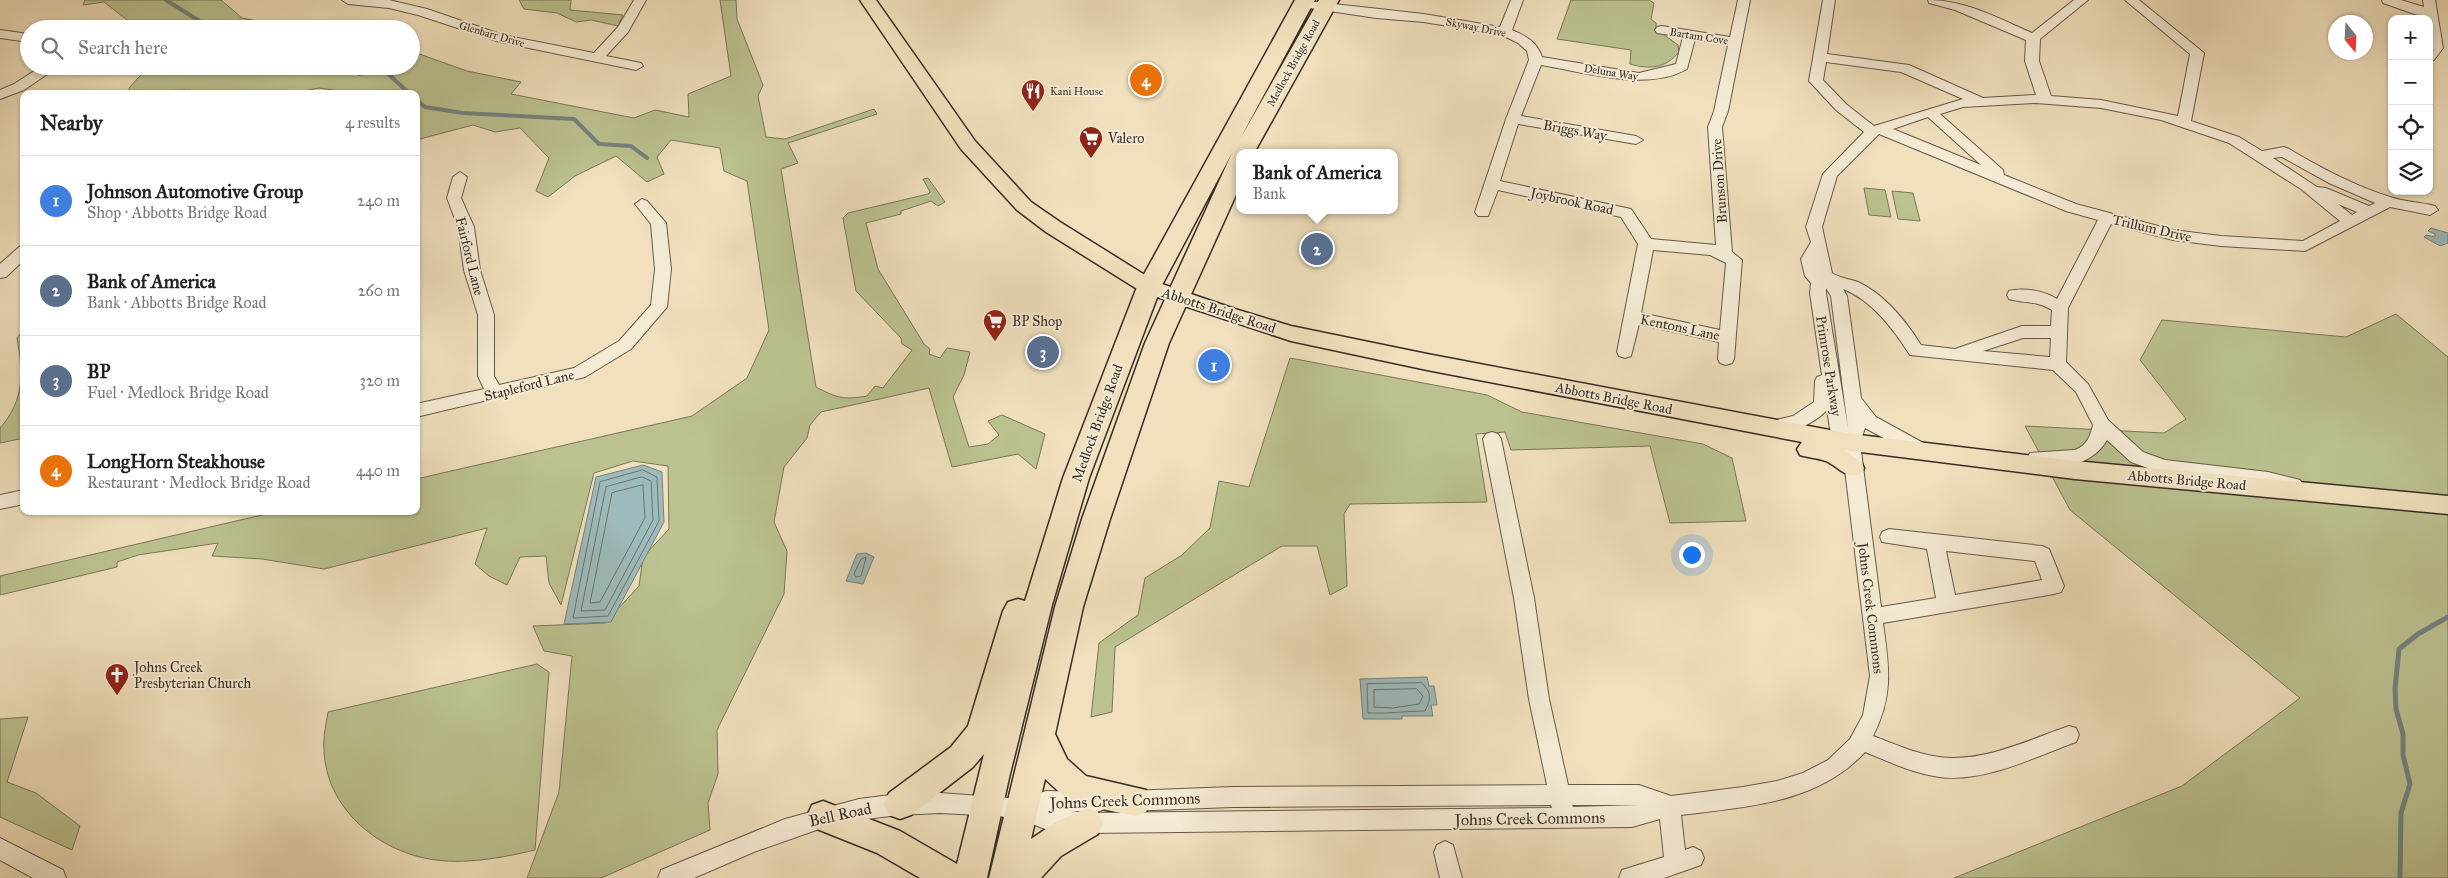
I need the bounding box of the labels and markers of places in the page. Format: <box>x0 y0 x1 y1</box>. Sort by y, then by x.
pin: 4 <box>1130 61 1162 99</box>
restaurant icon: Kani House <box>1020 78 1046 112</box>
place label: Kani House <box>1050 85 1104 98</box>
supermarket icon: Valero <box>1078 125 1104 159</box>
place label: Valero <box>1107 130 1144 147</box>
pin: 2 <box>1301 230 1333 268</box>
supermarket icon: BP Shop <box>982 308 1008 342</box>
place label: BP Shop <box>1012 313 1062 330</box>
pin: 3 <box>1027 333 1059 371</box>
pin: 1 <box>1198 346 1230 384</box>
place label: Johns Creek Presbyterian Church <box>132 659 251 692</box>
church icon: Johns Creek Presbyterian Church <box>104 662 130 696</box>

